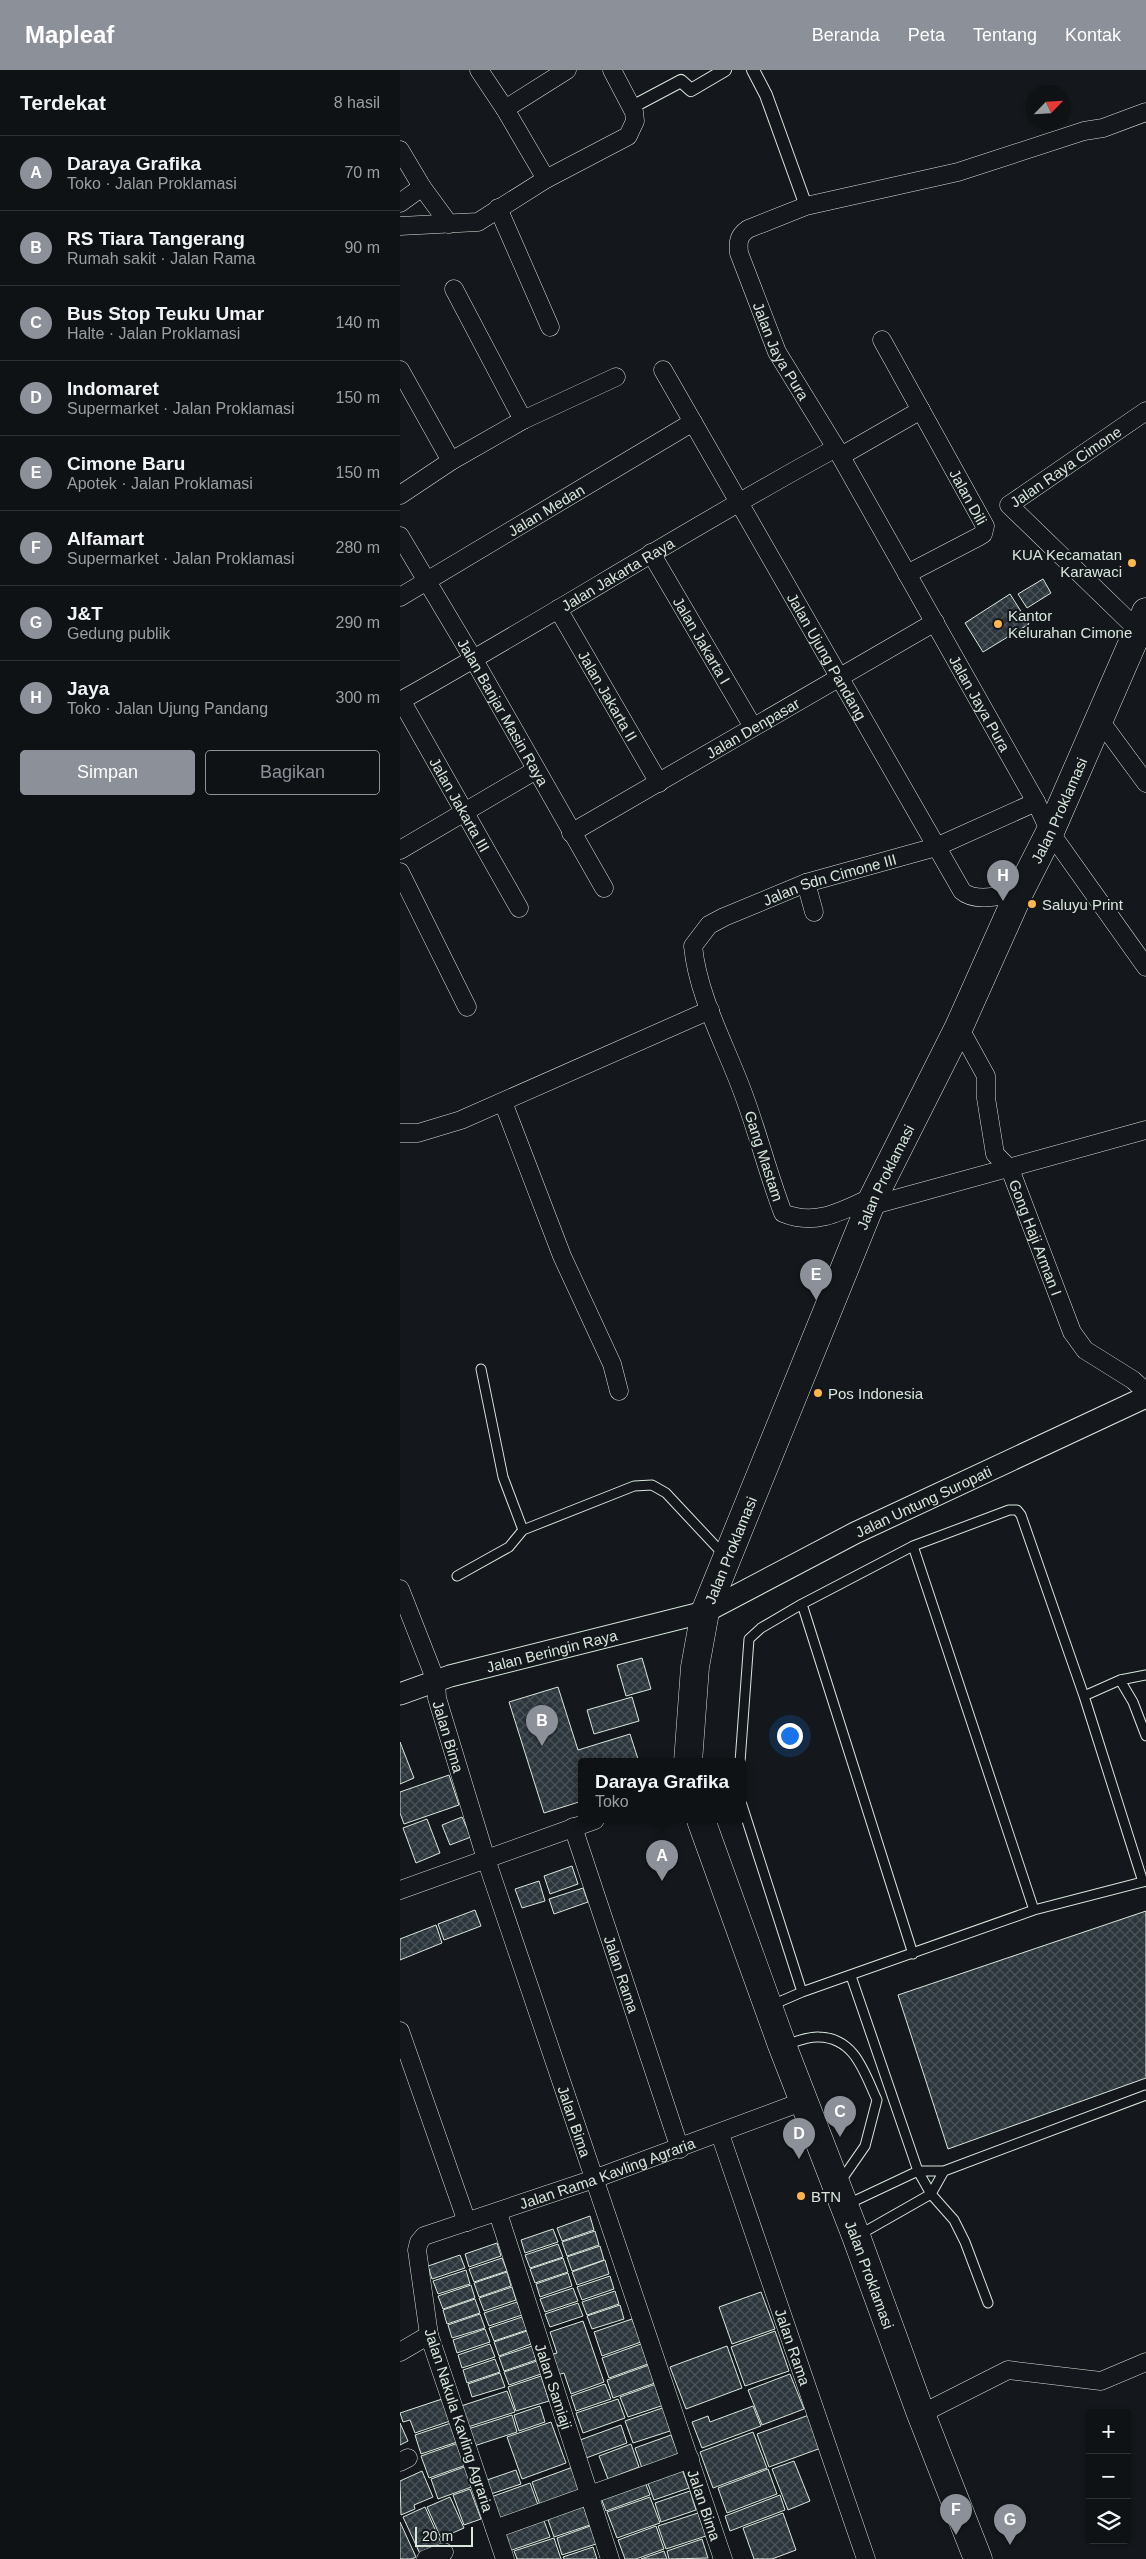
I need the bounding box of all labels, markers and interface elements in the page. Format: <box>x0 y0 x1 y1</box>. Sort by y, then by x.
text: Mapleaf <box>25 21 114 48</box>
text: Beranda <box>812 25 880 45</box>
text: Peta <box>908 25 945 45</box>
text: Tentang <box>973 25 1037 45</box>
text: Kontak <box>1065 25 1121 45</box>
north arrow <box>1026 85 1071 130</box>
text: Terdekat <box>20 91 106 114</box>
text: 8 hasil <box>334 94 380 111</box>
text: Daraya Grafika <box>67 153 201 174</box>
text: A <box>30 164 42 181</box>
text: 70 m <box>344 164 380 181</box>
text: Toko · Jalan Proklamasi <box>67 175 237 192</box>
text: RS Tiara Tangerang <box>67 228 245 249</box>
text: B <box>30 239 42 256</box>
text: 90 m <box>344 239 380 256</box>
text: Rumah sakit · Jalan Rama <box>67 250 256 267</box>
street label: Jalan Jaya Pura <box>750 299 813 404</box>
text: Bus Stop Teuku Umar <box>67 303 264 324</box>
text: C <box>30 314 42 331</box>
text: 140 m <box>336 314 380 331</box>
text: Halte · Jalan Proklamasi <box>67 325 240 342</box>
text: Indomaret <box>67 378 159 399</box>
text: D <box>30 389 42 406</box>
text: 150 m <box>336 389 380 406</box>
text: Supermarket · Jalan Proklamasi <box>67 400 295 417</box>
street label: Jalan Raya Cimone <box>1007 422 1124 510</box>
text: Cimone Baru <box>67 453 185 474</box>
text: E <box>31 464 41 481</box>
text: 150 m <box>336 464 380 481</box>
street label: Jalan Dili <box>947 466 991 527</box>
text: Apotek · Jalan Proklamasi <box>67 475 253 492</box>
street label: Jalan Medan <box>505 481 587 539</box>
text: Alfamart <box>67 528 144 549</box>
street label: Jalan Jakarta Raya <box>558 533 678 614</box>
text: F <box>31 539 41 556</box>
text: 280 m <box>336 539 380 556</box>
place label: KUA Kecamatan Karawaci <box>1012 546 1122 580</box>
text: Supermarket · Jalan Proklamasi <box>67 550 295 567</box>
marker: KUA Kecamatan Karawaci <box>1126 557 1138 569</box>
street label: Jalan Ujung Pandang <box>784 590 870 723</box>
street label: Jalan Jakarta I <box>670 594 734 687</box>
text: J&T <box>67 603 103 624</box>
place label: Kantor Kelurahan Cimone <box>1008 607 1132 641</box>
text: G <box>30 614 42 631</box>
text: 290 m <box>336 614 380 631</box>
marker: Kantor Kelurahan Cimone <box>992 618 1004 630</box>
text: Gedung publik <box>67 625 170 642</box>
street label: Jalan Banjar Masin Raya <box>454 635 553 789</box>
street label: Jalan Jakarta II <box>575 647 641 744</box>
street label: Jalan Jaya Pura <box>946 652 1014 755</box>
text: Jaya <box>67 678 109 699</box>
text: H <box>30 689 42 706</box>
text: 300 m <box>336 689 380 706</box>
street label: Jalan Denpasar <box>703 694 802 761</box>
text: Toko · Jalan Ujung Pandang <box>67 700 268 717</box>
button: Simpan <box>20 750 195 795</box>
button: Bagikan <box>205 750 380 795</box>
street label: Jalan Jakarta III <box>427 754 494 855</box>
street label: Jalan Proklamasi <box>1027 755 1090 866</box>
street label: Jalan Sdn Cimone III <box>760 850 898 908</box>
pin: H <box>987 860 1019 901</box>
place label: Saluyu Print <box>1042 896 1124 913</box>
marker: Saluyu Print <box>1026 898 1038 910</box>
street label: Gang Mastam <box>741 1109 787 1203</box>
street label: Jalan Proklamasi <box>853 1122 917 1232</box>
street label: Gong Haji Arman I <box>1006 1177 1066 1298</box>
pin: E <box>800 1259 832 1300</box>
place label: Pos Indonesia <box>828 1385 924 1402</box>
marker: Pos Indonesia <box>812 1387 824 1399</box>
street label: Jalan Untung Suropati <box>852 1462 994 1540</box>
street label: Jalan Proklamasi <box>701 1494 760 1606</box>
street label: Jalan Beringin Raya <box>484 1626 620 1675</box>
street label: Jalan Bima <box>430 1698 468 1775</box>
pin: B <box>526 1705 558 1746</box>
your location <box>777 1723 803 1749</box>
popup <box>578 1758 746 1823</box>
text: Daraya Grafika <box>595 1771 729 1792</box>
text: Toko <box>595 1793 629 1810</box>
pin: A <box>646 1840 678 1881</box>
street label: Jalan Rama <box>601 1933 643 2015</box>
street label: Jalan Bima <box>555 2083 595 2160</box>
pin: C <box>824 2096 856 2137</box>
pin: D <box>783 2118 815 2159</box>
street label: Jalan Rama Kavling Agraria <box>517 2134 698 2212</box>
place label: BTN <box>811 2188 841 2205</box>
marker: BTN <box>795 2190 807 2202</box>
street label: Jalan Proklamasi <box>842 2218 898 2331</box>
street label: Jalan Rama <box>772 2306 814 2388</box>
street label: Jalan Nakula Kavling Agraria <box>421 2326 497 2514</box>
street label: Jalan Samiaji <box>532 2341 576 2431</box>
map controls <box>1086 2409 1131 2544</box>
button: + <box>1086 2409 1131 2454</box>
button: − <box>1086 2454 1131 2499</box>
street label: Jalan Bima <box>685 2467 725 2543</box>
pin: F <box>940 2494 972 2535</box>
button: layers <box>1086 2499 1131 2544</box>
pin: G <box>994 2504 1026 2545</box>
scale bar <box>415 2524 472 2547</box>
text: 20 m <box>422 2528 453 2544</box>

